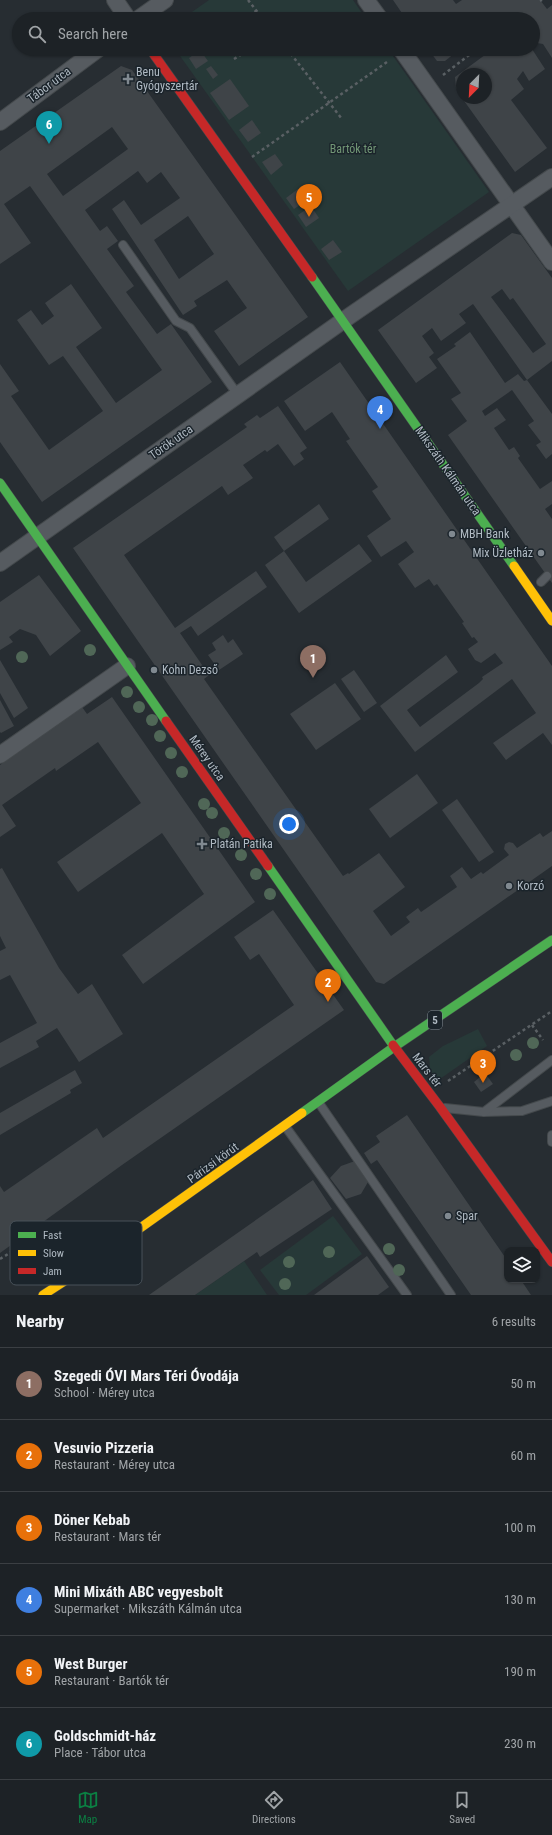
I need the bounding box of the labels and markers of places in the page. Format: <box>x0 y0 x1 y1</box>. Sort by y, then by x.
place label: Benu Gyógyszertár <box>136 65 198 93</box>
marker: Benu Gyógyszertár <box>123 74 133 84</box>
pin: 6 <box>36 111 62 144</box>
pin: 5 <box>296 184 322 217</box>
pin: 4 <box>367 396 393 429</box>
place label: MBH Bank <box>460 527 510 541</box>
marker: MBH Bank <box>447 529 457 539</box>
place label: Mix Üzletház <box>472 545 533 560</box>
marker: Mix Üzletház <box>536 548 546 558</box>
pin: 1 <box>300 645 326 678</box>
place label: Kohn Dezső <box>162 663 218 677</box>
marker: Kohn Dezső <box>149 665 159 675</box>
place label: Platán Patika <box>210 837 273 851</box>
marker: Platán Patika <box>197 839 207 849</box>
place label: Korzó <box>517 879 544 893</box>
marker: Korzó <box>504 881 514 891</box>
pin: 2 <box>315 969 341 1002</box>
pin: 3 <box>470 1050 496 1083</box>
place label: Spar <box>456 1209 478 1223</box>
marker: Spar <box>443 1211 453 1221</box>

